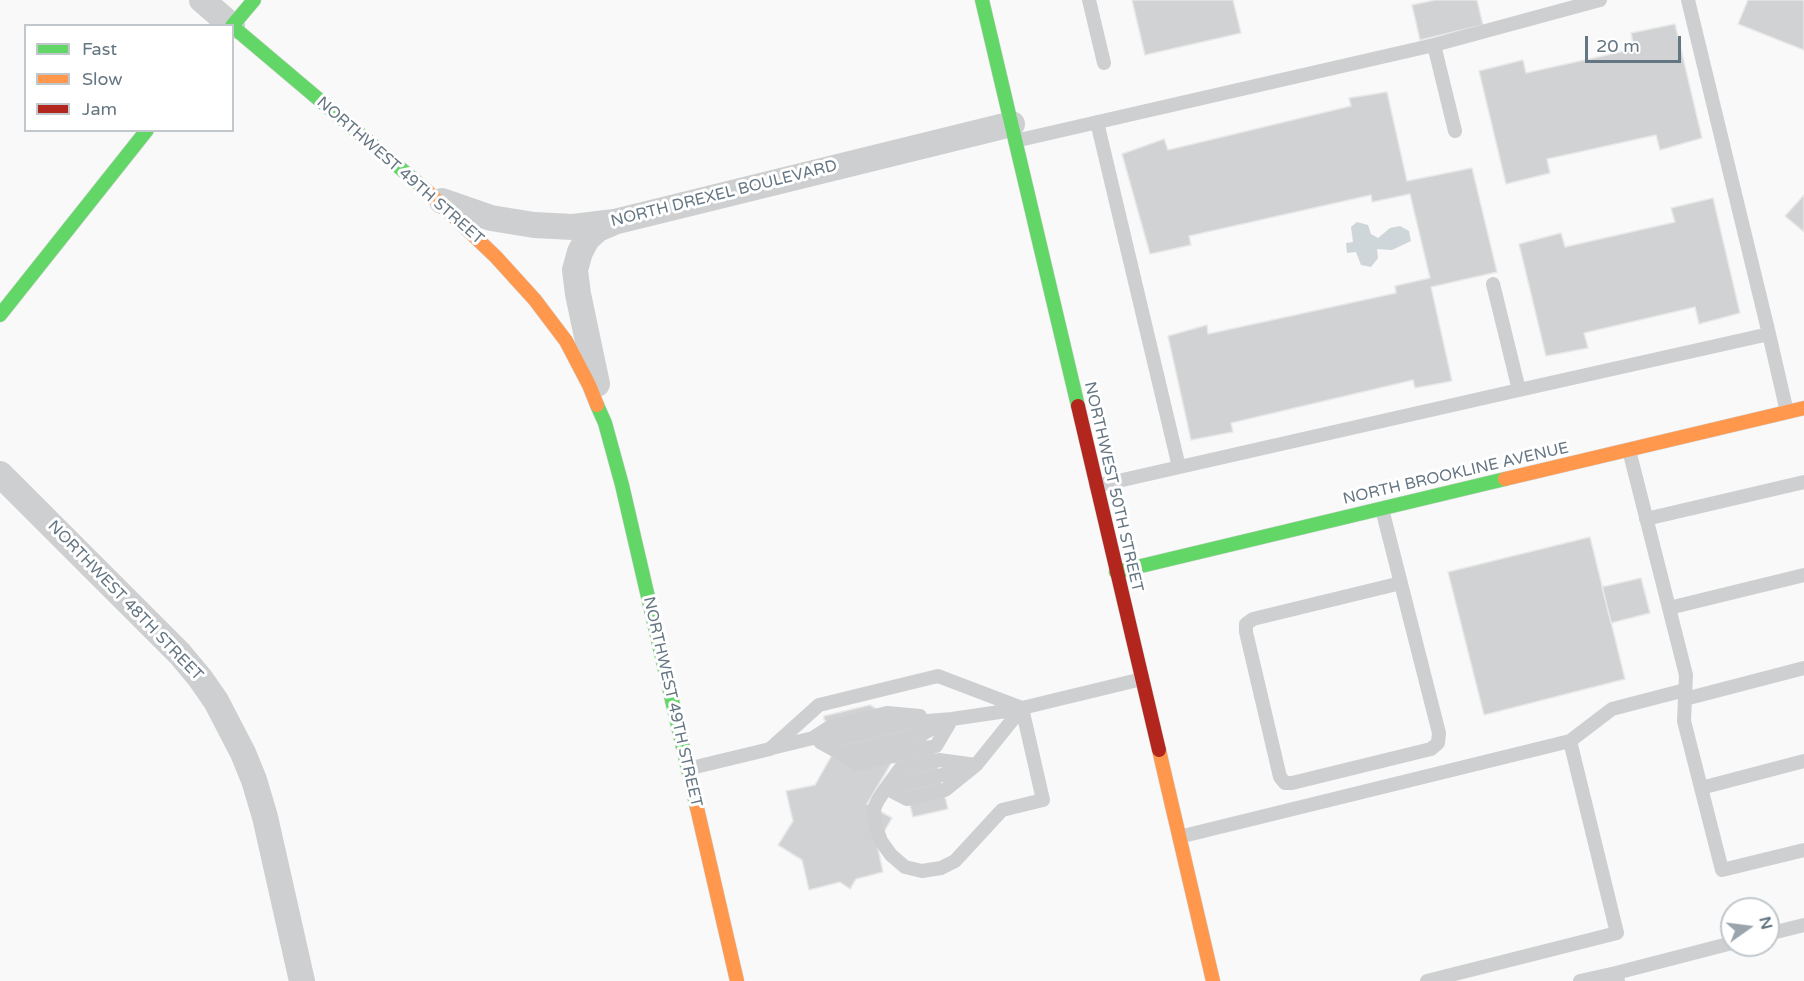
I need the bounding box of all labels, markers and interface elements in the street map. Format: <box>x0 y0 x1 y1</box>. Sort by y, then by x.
legend <box>24 24 234 132</box>
scale bar <box>1588 24 1684 62</box>
text: 20 m <box>1596 35 1640 57</box>
text: Fast <box>82 38 117 60</box>
text: Slow <box>82 68 123 90</box>
street label: NORTHWEST 49TH STREET <box>312 93 488 249</box>
text: Jam <box>82 98 117 120</box>
street label: NORTH DREXEL BOULEVARD <box>609 157 839 231</box>
street label: NORTHWEST 50TH STREET <box>1079 380 1147 594</box>
street label: NORTH BROOKLINE AVENUE <box>1341 439 1571 509</box>
street label: NORTHWEST 48TH STREET <box>43 517 207 685</box>
street label: NORTHWEST 49TH STREET <box>638 595 706 809</box>
north arrow <box>1720 897 1780 957</box>
text: N <box>1754 914 1777 932</box>

